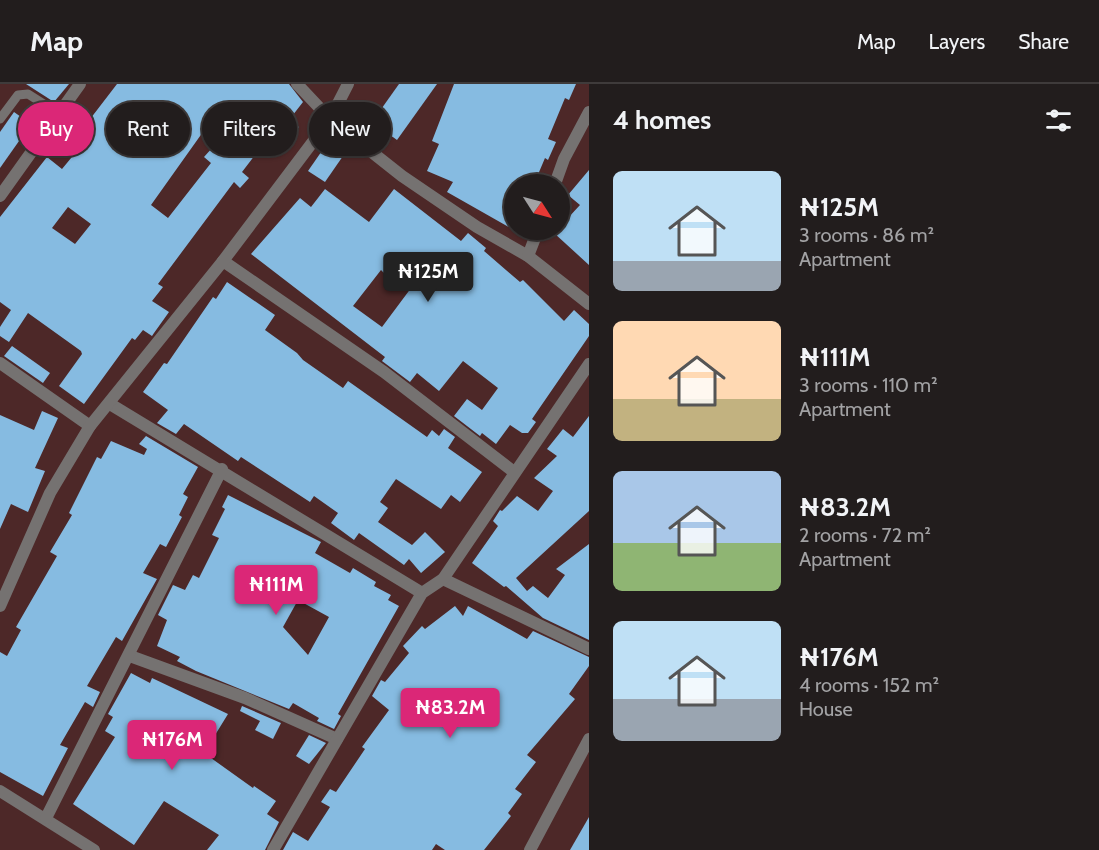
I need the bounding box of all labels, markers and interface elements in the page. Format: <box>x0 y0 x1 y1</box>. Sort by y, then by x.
text: Map <box>30 24 83 58</box>
text: Map <box>857 29 896 54</box>
text: Layers <box>929 29 985 54</box>
text: Share <box>1018 29 1069 54</box>
chip: Buy <box>18 102 94 156</box>
chip: Rent <box>106 102 190 156</box>
chip: Filters <box>202 102 297 156</box>
chip: New <box>309 102 391 156</box>
text: 4 homes <box>613 104 711 136</box>
icon: filters <box>1042 104 1075 137</box>
north arrow <box>504 174 570 240</box>
map controls <box>504 174 570 240</box>
text: ₦125M <box>799 191 879 223</box>
icon: home <box>661 195 733 267</box>
text: 3 rooms · 86 m² <box>799 223 934 247</box>
text: Apartment <box>799 247 891 271</box>
pin: ₦125M <box>386 252 470 303</box>
text: ₦125M <box>397 259 459 283</box>
text: ₦111M <box>799 341 870 373</box>
icon: home <box>661 345 733 417</box>
text: 3 rooms · 110 m² <box>799 373 938 397</box>
text: Apartment <box>799 397 891 421</box>
text: ₦83.2M <box>799 491 891 523</box>
icon: home <box>661 495 733 567</box>
text: 2 rooms · 72 m² <box>799 523 931 547</box>
text: Apartment <box>799 547 891 571</box>
pin: ₦111M <box>234 565 318 616</box>
text: ₦111M <box>249 572 303 596</box>
text: ₦176M <box>799 641 879 673</box>
icon: home <box>661 645 733 717</box>
text: 4 rooms · 152 m² <box>799 673 939 697</box>
pin: ₦83.2M <box>401 688 499 739</box>
text: ₦83.2M <box>415 695 485 719</box>
text: House <box>799 697 853 721</box>
pin: ₦176M <box>130 720 214 771</box>
text: ₦176M <box>141 727 203 751</box>

